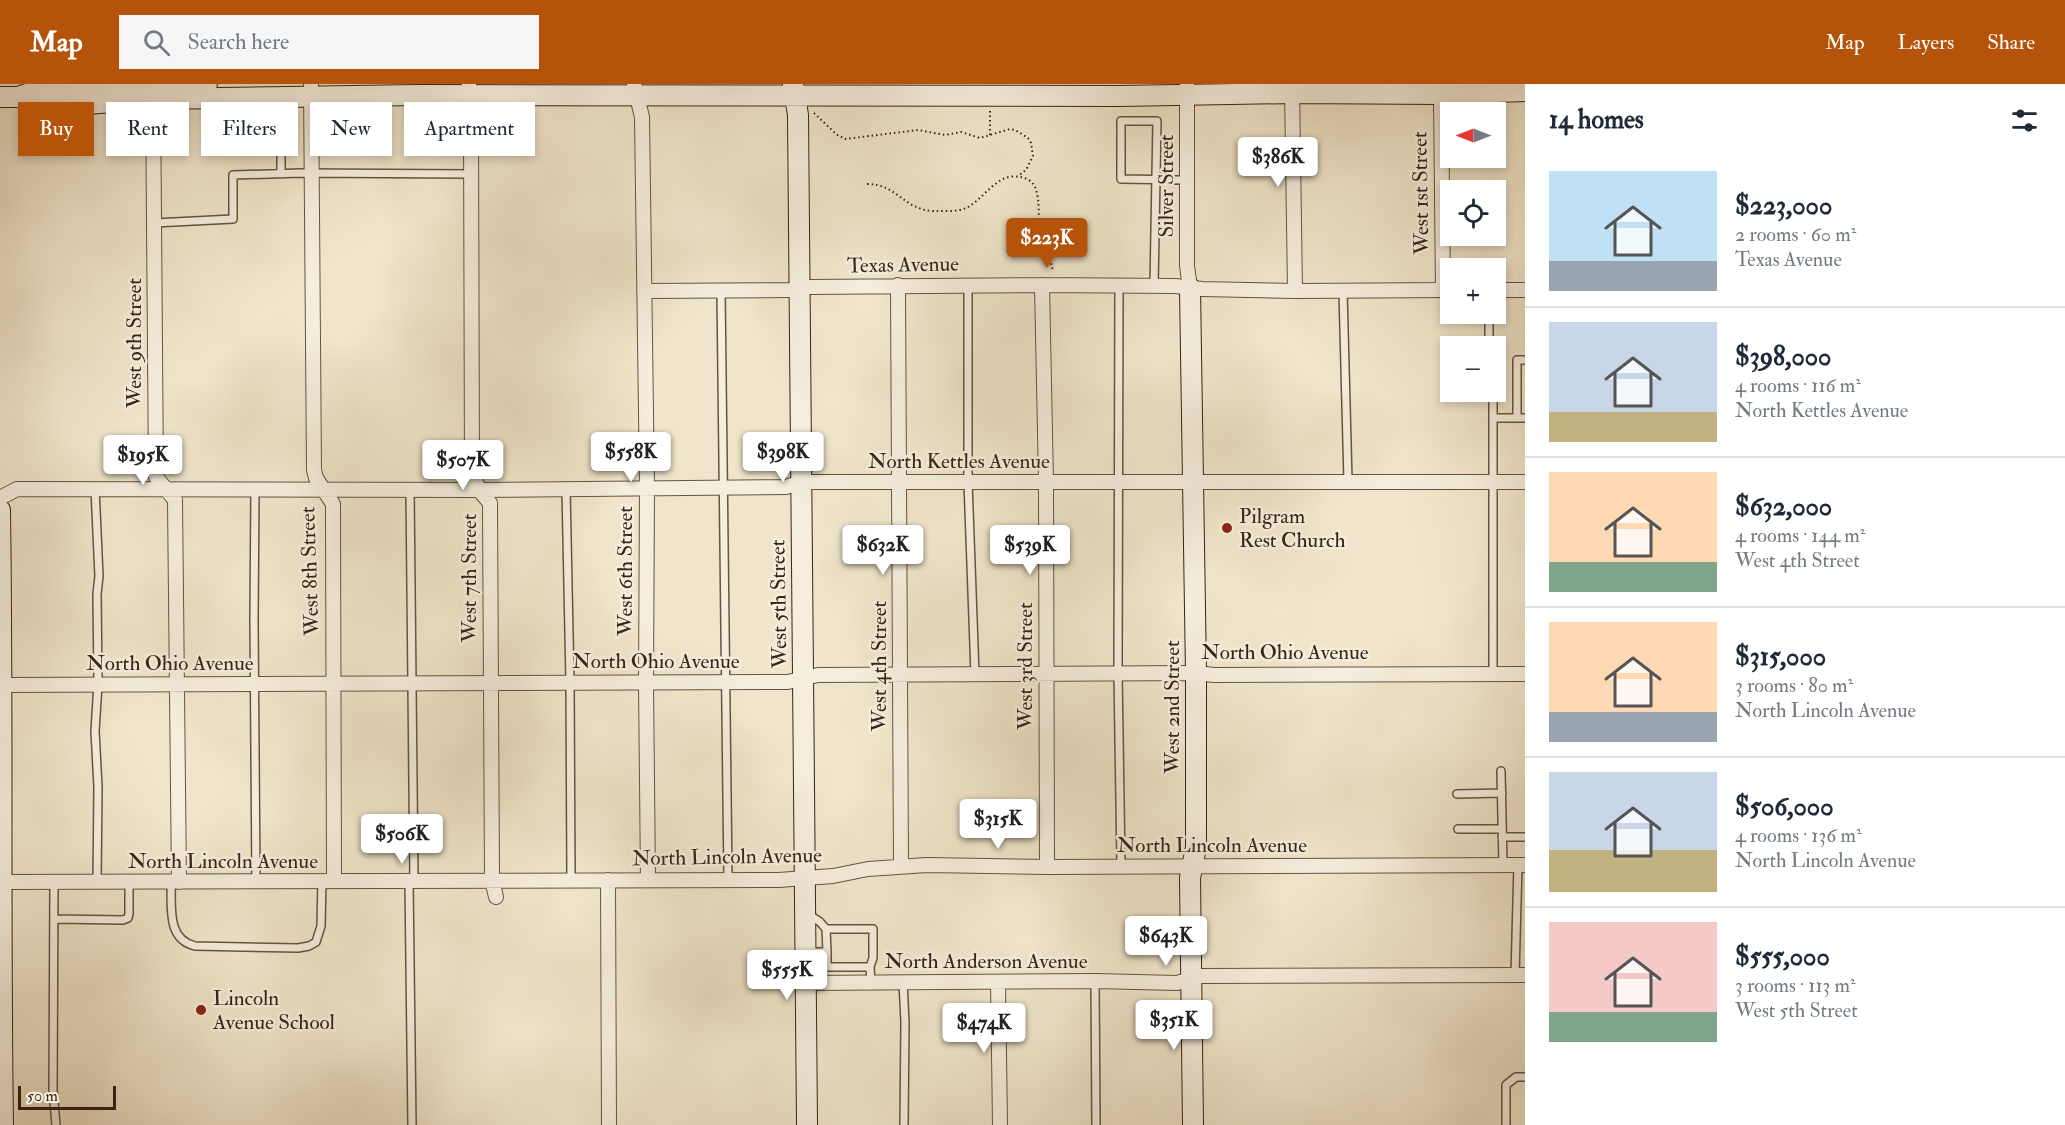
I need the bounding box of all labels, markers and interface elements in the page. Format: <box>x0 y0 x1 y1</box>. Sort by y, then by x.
search box <box>119 15 539 69</box>
text: Map <box>30 25 83 60</box>
icon: search <box>140 26 173 59</box>
text: Search here <box>188 28 289 56</box>
text: Map <box>1825 29 1865 56</box>
text: Layers <box>1898 29 1954 56</box>
text: Share <box>1987 29 2035 56</box>
chip: Buy <box>18 102 94 156</box>
chip: Rent <box>106 102 189 156</box>
chip: Filters <box>201 102 298 156</box>
chip: New <box>310 102 392 156</box>
chip: Apartment <box>404 102 535 156</box>
north arrow <box>1440 102 1506 168</box>
map controls <box>1440 102 1506 402</box>
text: 14 homes <box>1549 104 1644 136</box>
icon: filters <box>2008 104 2041 137</box>
street label: West 1st Street <box>1406 131 1436 256</box>
street label: Silver Street <box>1153 134 1180 238</box>
pin: $386K <box>1236 137 1320 188</box>
text: $386K <box>1252 144 1304 169</box>
button: locate <box>1440 180 1506 246</box>
text: $223,000 <box>1735 190 1832 222</box>
icon: home <box>1597 195 1669 267</box>
pin: $223K <box>1005 218 1089 269</box>
text: 2 rooms · 60 m² <box>1735 222 1856 247</box>
text: $223K <box>1020 225 1074 250</box>
text: Texas Avenue <box>1735 247 1842 272</box>
street label: Texas Avenue <box>847 251 959 279</box>
button: + <box>1440 258 1506 324</box>
street label: West 9th Street <box>121 278 148 409</box>
button: − <box>1440 336 1506 402</box>
text: $398,000 <box>1735 341 1831 373</box>
icon: home <box>1597 346 1669 418</box>
text: 4 rooms · 116 m² <box>1735 373 1861 398</box>
text: North Kettles Avenue <box>1735 398 1908 423</box>
pin: $558K <box>589 432 673 483</box>
pin: $398K <box>741 432 825 483</box>
pin: $195K <box>101 435 185 486</box>
text: $558K <box>605 439 657 464</box>
text: $398K <box>757 439 809 464</box>
pin: $507K <box>421 440 505 491</box>
text: $195K <box>117 442 169 467</box>
text: $507K <box>436 447 490 472</box>
street label: North Kettles Avenue <box>868 448 1050 475</box>
text: $632,000 <box>1735 491 1832 523</box>
icon: home <box>1597 496 1669 568</box>
place label: Pilgram Rest Church <box>1239 503 1345 554</box>
street label: West 8th Street <box>294 506 326 637</box>
street label: West 6th Street <box>612 506 639 637</box>
street label: West 7th Street <box>456 513 483 644</box>
marker: Pilgram Rest Church <box>1220 521 1234 535</box>
text: 4 rooms · 144 m² <box>1735 523 1865 548</box>
pin: $632K <box>841 525 925 576</box>
pin: $539K <box>988 525 1072 576</box>
text: $632K <box>856 532 910 557</box>
text: $539K <box>1004 532 1056 557</box>
street label: West 5th Street <box>764 539 794 670</box>
text: West 4th Street <box>1735 548 1860 573</box>
street label: West 4th Street <box>866 600 893 732</box>
street label: West 3rd Street <box>1012 602 1039 731</box>
street label: North Ohio Avenue <box>1201 639 1369 666</box>
street label: West 2nd Street <box>1159 640 1186 775</box>
text: $315,000 <box>1735 641 1826 673</box>
icon: home <box>1597 646 1669 718</box>
street label: North Ohio Avenue <box>572 648 740 675</box>
street label: North Ohio Avenue <box>86 650 254 677</box>
text: 3 rooms · 80 m² <box>1735 673 1853 698</box>
text: North Lincoln Avenue <box>1735 698 1916 723</box>
text: $506,000 <box>1735 791 1834 823</box>
icon: home <box>1597 796 1669 868</box>
pin: $315K <box>956 799 1040 850</box>
text: $315K <box>974 806 1022 831</box>
pin: $506K <box>360 814 444 865</box>
text: $506K <box>375 821 429 846</box>
text: 4 rooms · 136 m² <box>1735 823 1862 848</box>
street label: North Lincoln Avenue <box>1117 832 1307 859</box>
street label: North Lincoln Avenue <box>632 842 822 872</box>
street label: North Lincoln Avenue <box>128 848 318 875</box>
text: North Lincoln Avenue <box>1735 848 1916 873</box>
pin: $643K <box>1124 916 1208 967</box>
text: $643K <box>1139 923 1193 948</box>
text: $555,000 <box>1735 941 1830 973</box>
icon: home <box>1597 946 1669 1018</box>
street label: North Anderson Avenue <box>885 948 1088 975</box>
pin: $555K <box>745 950 829 1001</box>
text: $555K <box>761 957 813 982</box>
text: 3 rooms · 113 m² <box>1735 973 1856 998</box>
place label: Lincoln Avenue School <box>212 985 335 1036</box>
text: West 5th Street <box>1735 998 1858 1023</box>
pin: $351K <box>1132 1000 1216 1051</box>
marker: Lincoln Avenue School <box>194 1003 208 1017</box>
pin: $474K <box>942 1003 1026 1054</box>
text: $351K <box>1150 1007 1198 1032</box>
text: $474K <box>956 1010 1012 1035</box>
scale bar <box>18 1083 116 1110</box>
text: 50 m <box>27 1086 58 1106</box>

